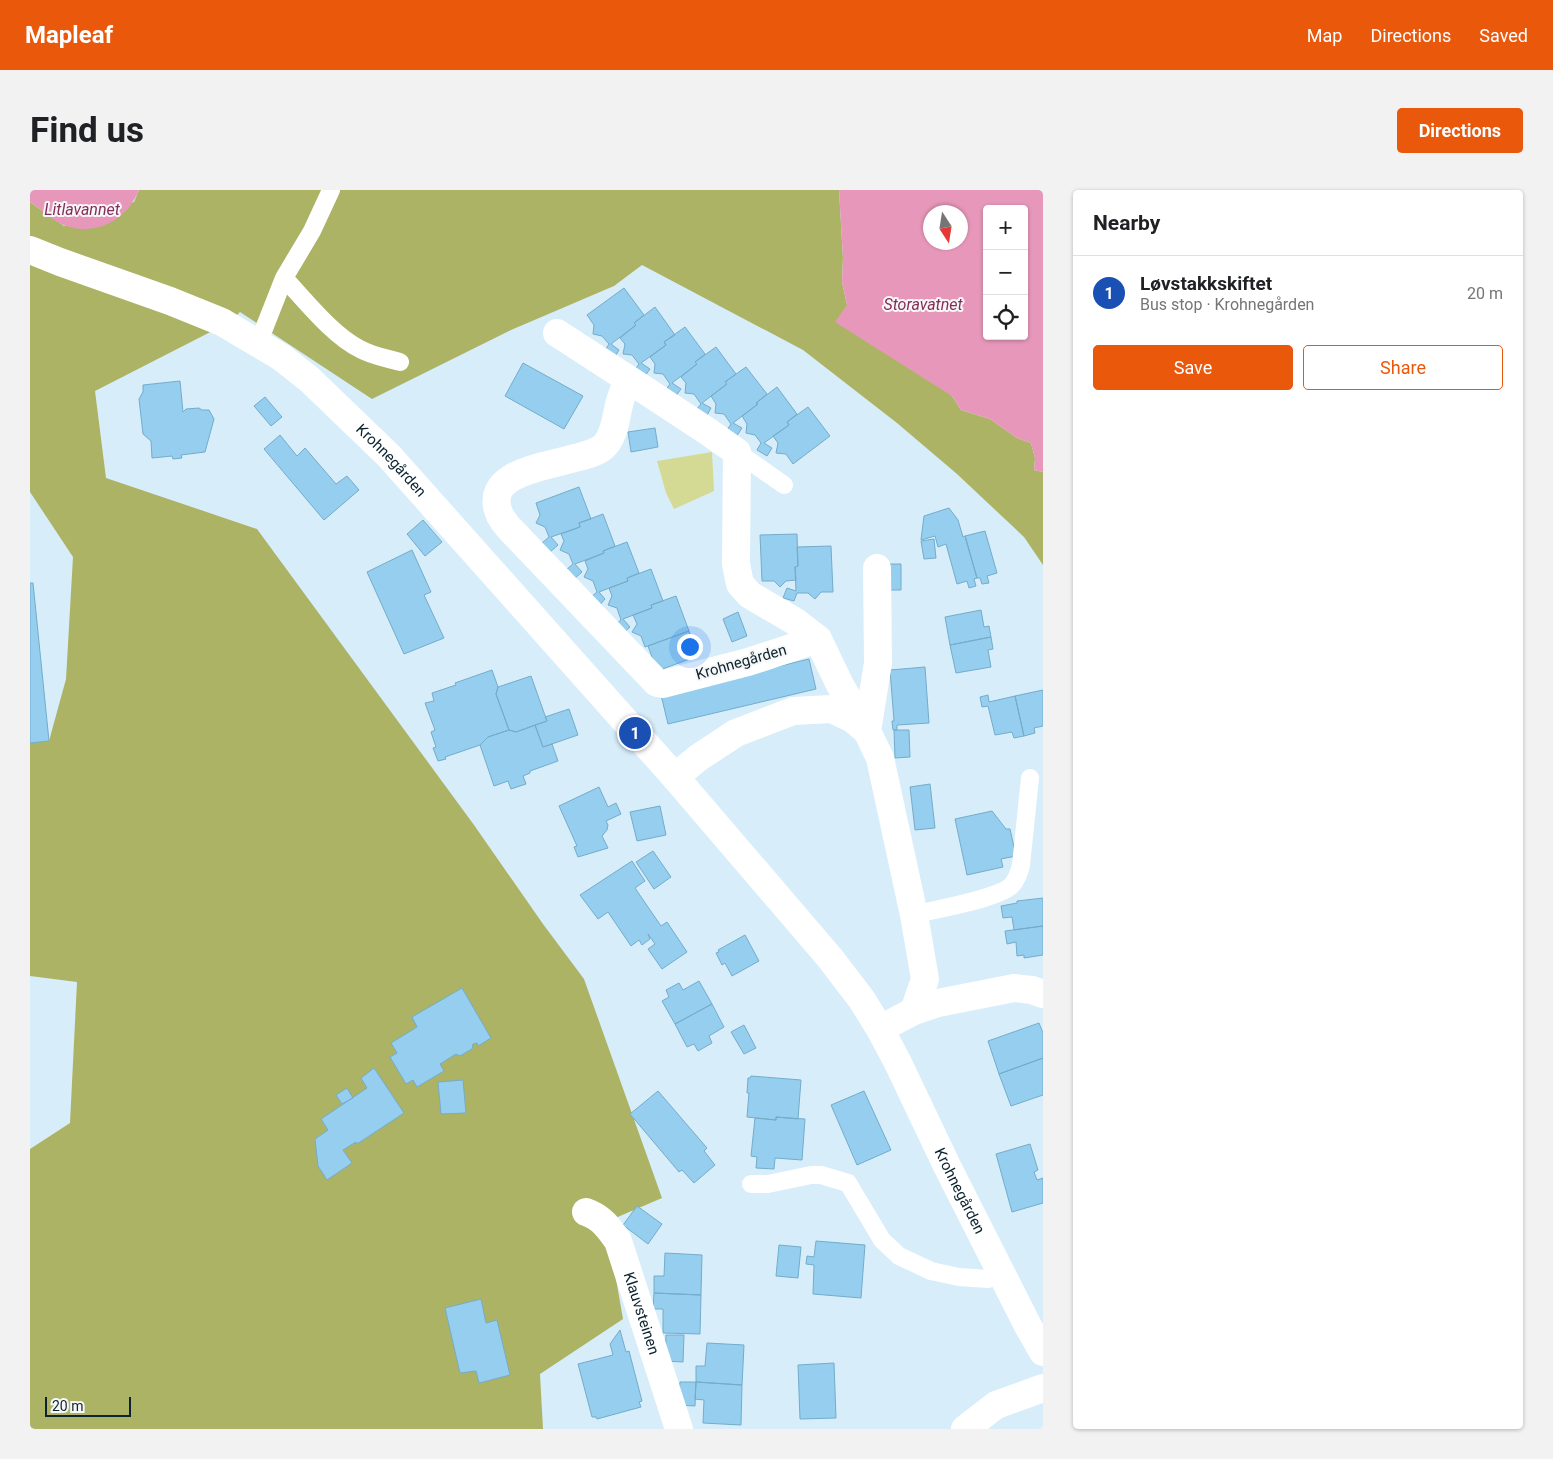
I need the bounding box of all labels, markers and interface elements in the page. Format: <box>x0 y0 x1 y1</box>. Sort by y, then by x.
text: Mapleaf <box>25 21 113 49</box>
text: Map <box>1307 25 1342 46</box>
text: Directions <box>1370 25 1451 46</box>
text: Saved <box>1479 25 1528 46</box>
button: Directions <box>1397 108 1523 153</box>
text: Find us <box>30 110 144 151</box>
water label: Litlavannet <box>44 200 121 219</box>
north arrow <box>923 205 968 250</box>
map controls <box>983 205 1028 340</box>
button: + <box>983 205 1028 250</box>
text: Nearby <box>1093 211 1160 235</box>
button: − <box>983 250 1028 295</box>
text: Løvstakkskiftet <box>1140 272 1272 295</box>
text: 1 <box>1104 284 1114 303</box>
text: 20 m <box>1467 284 1503 303</box>
water label: Storavatnet <box>883 295 963 314</box>
button: locate <box>983 295 1028 340</box>
text: Bus stop · Krohnegården <box>1140 295 1314 314</box>
button: Save <box>1093 345 1293 390</box>
button: Share <box>1303 345 1503 390</box>
street label: Krohnegården <box>352 420 430 500</box>
your location <box>677 634 703 660</box>
street label: Krohnegården <box>694 640 788 684</box>
pin: 1 <box>619 714 651 752</box>
street label: Krohnegården <box>931 1145 989 1237</box>
street label: Klauvsteinen <box>620 1270 663 1357</box>
scale bar <box>45 1394 131 1417</box>
text: 20 m <box>52 1398 84 1414</box>

